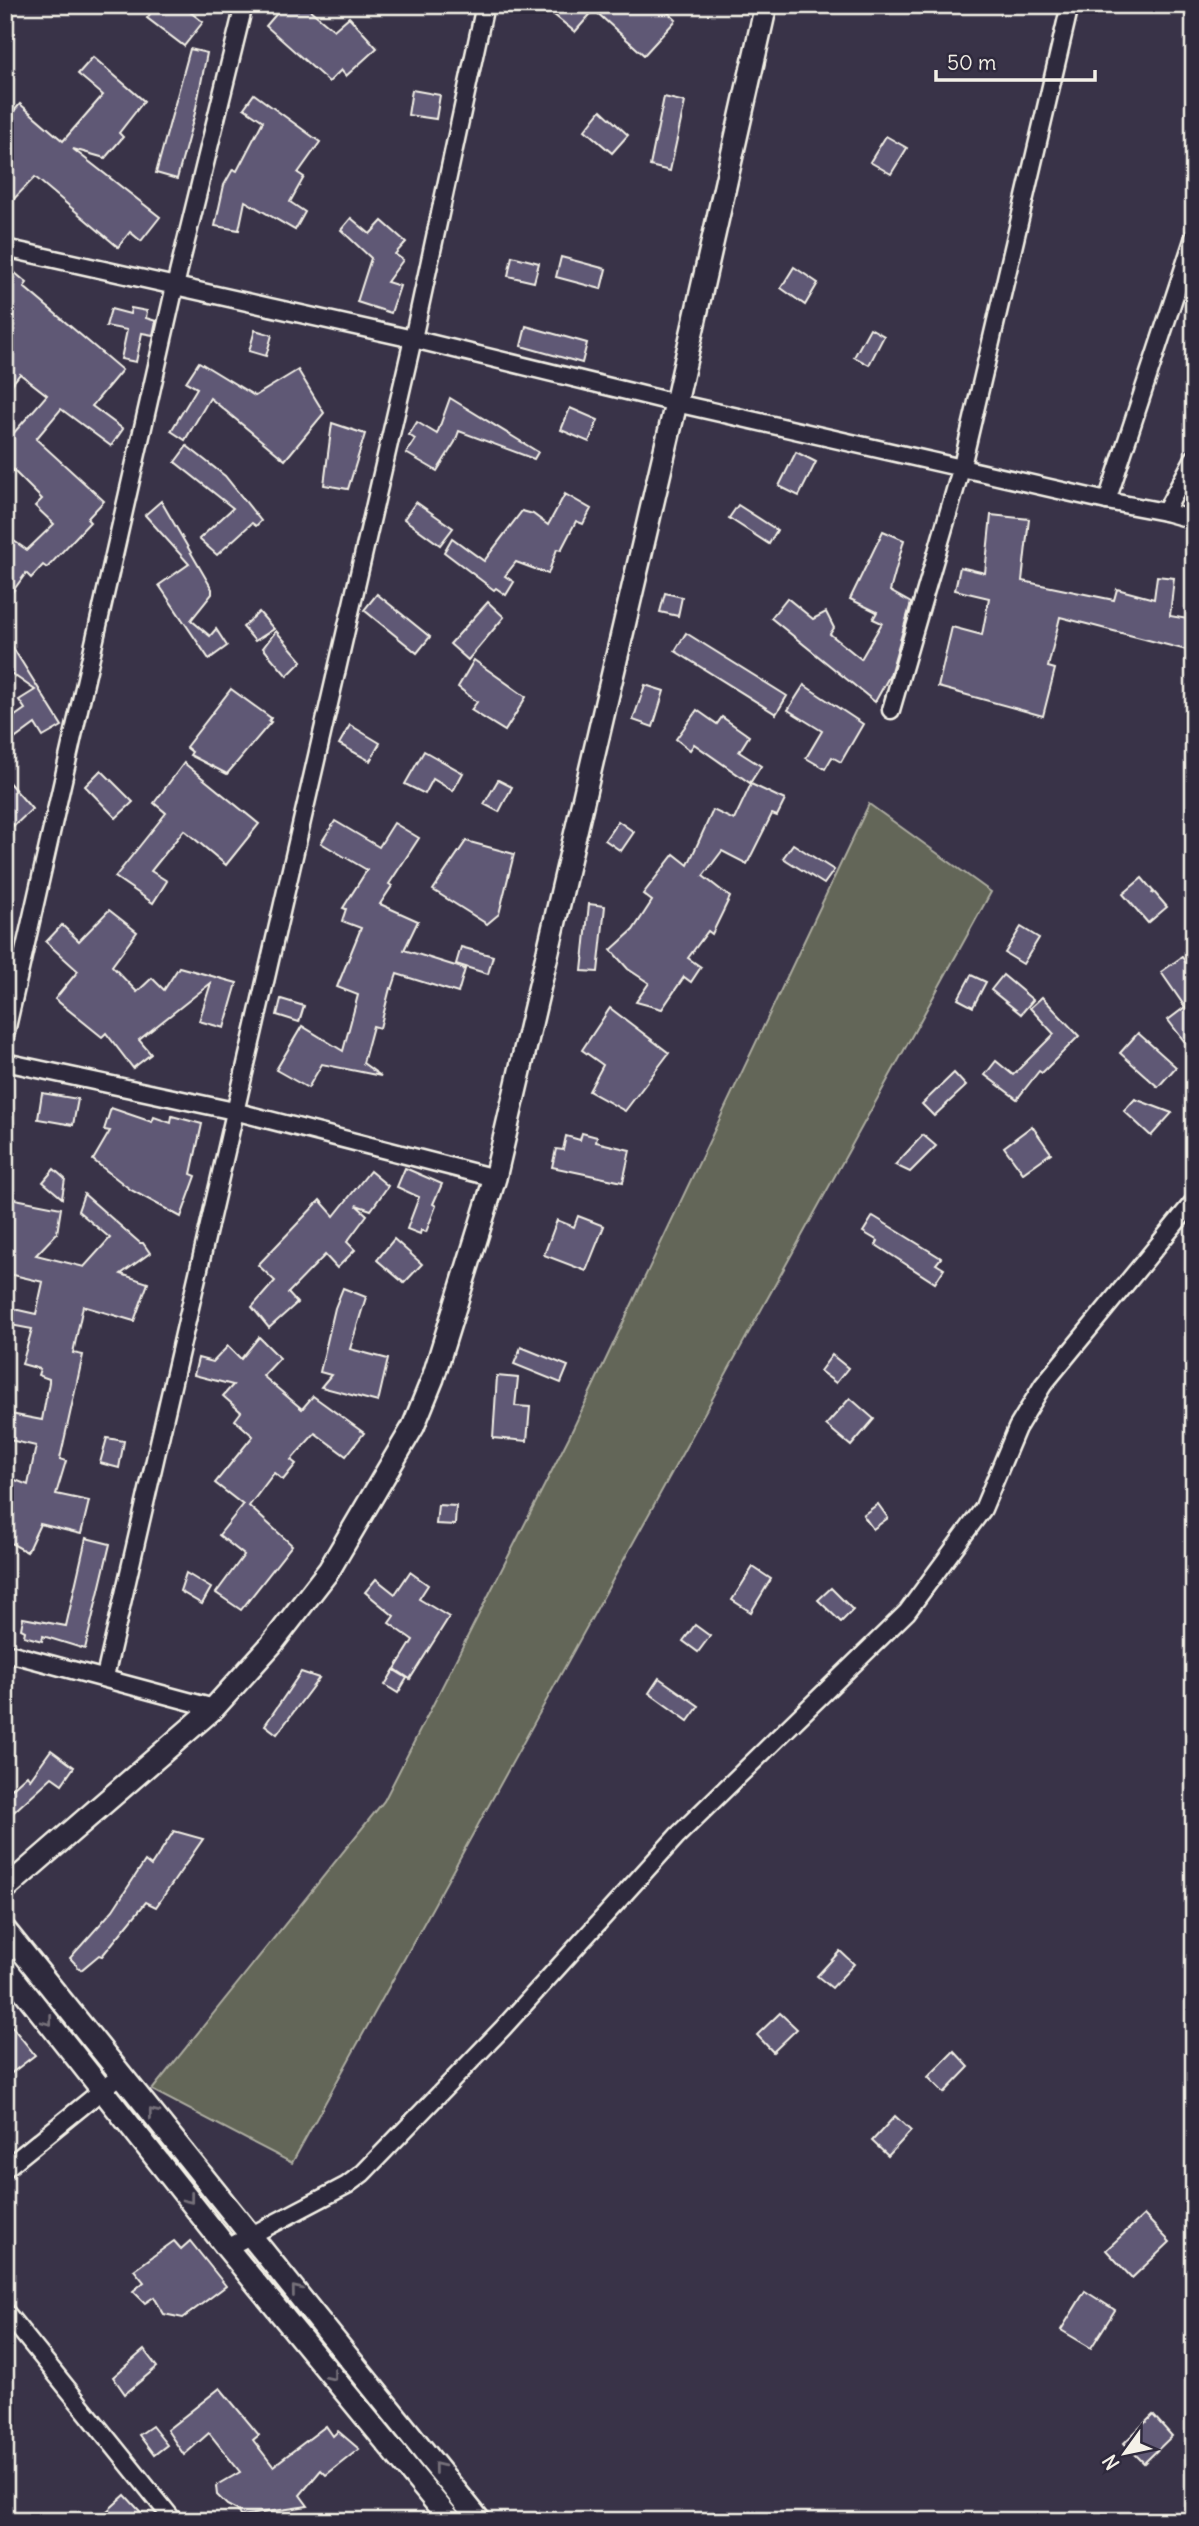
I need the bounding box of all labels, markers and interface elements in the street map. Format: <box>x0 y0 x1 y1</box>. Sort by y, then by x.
scale bar <box>936 38 1096 82</box>
text: 50 m <box>947 49 996 76</box>
one-way arrow <box>39 2013 52 2025</box>
one-way arrow <box>148 2108 161 2120</box>
one-way arrow <box>180 2192 193 2204</box>
one-way arrow <box>291 2285 304 2297</box>
one-way arrow <box>324 2367 336 2380</box>
north arrow <box>1090 2418 1160 2488</box>
text: N <box>1097 2450 1124 2474</box>
one-way arrow <box>433 2463 446 2475</box>

